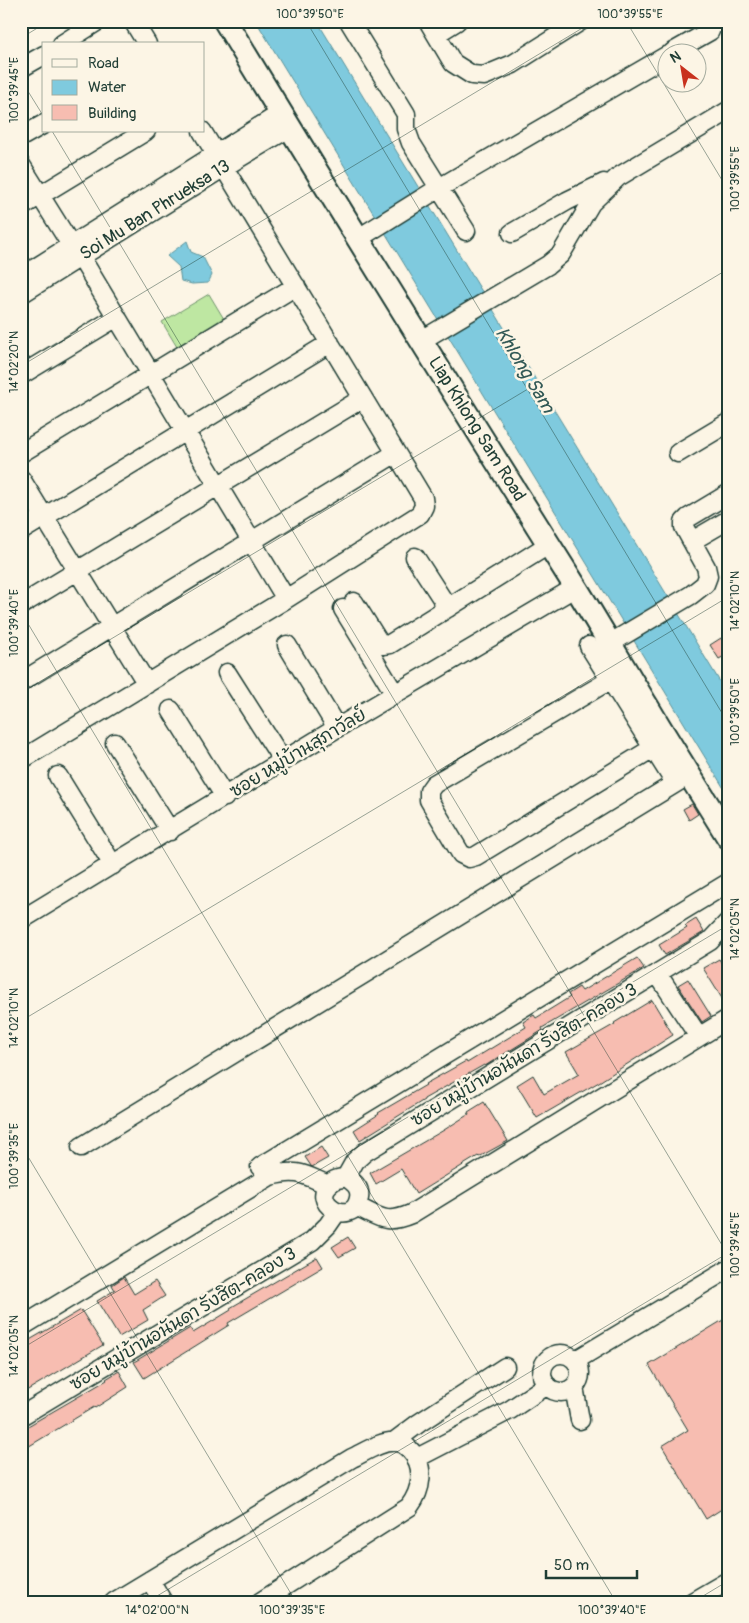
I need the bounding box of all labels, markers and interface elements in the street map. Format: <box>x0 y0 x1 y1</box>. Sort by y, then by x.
text: 100°39'50"E <box>276 7 344 22</box>
text: 100°39'55"E <box>597 7 663 22</box>
legend <box>42 42 205 132</box>
north arrow <box>656 42 706 92</box>
text: N <box>667 48 684 67</box>
text: Road <box>88 54 119 73</box>
text: 100°39'45"E <box>7 57 22 123</box>
text: Water <box>88 78 127 97</box>
text: Building <box>88 104 136 123</box>
text: 100°39'55"E <box>728 146 743 212</box>
street label: Soi Mu Ban Phrueksa 13 <box>76 154 234 266</box>
water label: Khlong Sam <box>490 323 561 418</box>
text: 14°02'20"N <box>7 331 22 393</box>
street label: Liap Khlong Sam Road <box>423 352 531 506</box>
text: 14°02'10"N <box>728 571 743 631</box>
text: 100°39'40"E <box>7 589 22 657</box>
text: 100°39'50"E <box>728 678 743 746</box>
street label: ซอย หมู่บ้านสุภาวัลย์ <box>224 701 372 805</box>
text: 14°02'05"N <box>728 898 743 960</box>
street label: ซอย หมู่บ้านอนันดา รังสิต-คลอง 3 <box>406 977 643 1134</box>
text: 14°02'10"N <box>7 988 22 1048</box>
text: 100°39'35"E <box>7 1123 22 1189</box>
text: 100°39'45"E <box>728 1212 743 1278</box>
street label: ซอย หมู่บ้านอนันดา รังสิต-คลอง 3 <box>65 1241 302 1398</box>
text: 14°02'05"N <box>7 1315 22 1377</box>
scale bar <box>546 1548 638 1580</box>
text: 50 m <box>554 1556 589 1575</box>
text: 14°02'00"N <box>125 1603 189 1618</box>
text: 100°39'35"E <box>259 1603 325 1618</box>
text: 100°39'40"E <box>578 1603 646 1618</box>

